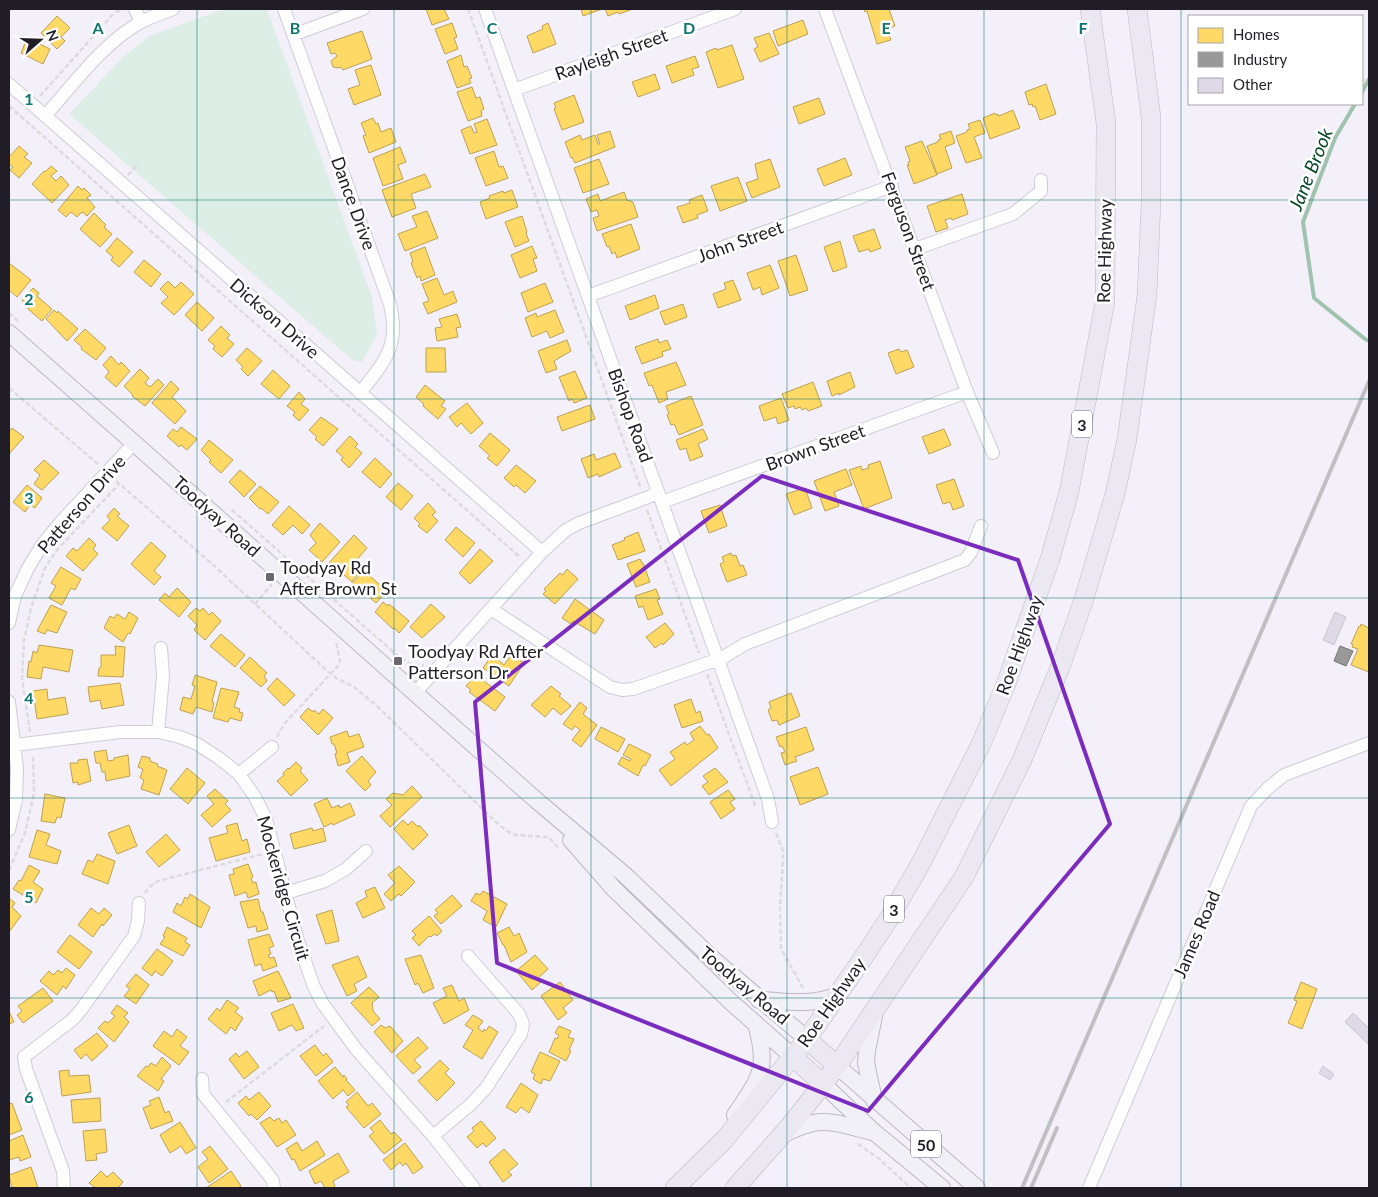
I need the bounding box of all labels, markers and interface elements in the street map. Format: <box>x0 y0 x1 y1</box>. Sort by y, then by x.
north arrow <box>15 15 65 65</box>
legend <box>1188 15 1363 105</box>
text: A <box>91 18 104 37</box>
text: B <box>290 18 300 37</box>
text: C <box>487 18 498 37</box>
text: D <box>683 18 695 37</box>
text: E <box>881 18 891 37</box>
text: F <box>1078 18 1088 37</box>
street label: Rayleigh Street <box>551 23 671 85</box>
text: Homes <box>1233 25 1279 43</box>
text: N <box>43 27 63 43</box>
text: Industry <box>1233 50 1288 68</box>
text: Other <box>1233 75 1273 93</box>
text: 1 <box>24 89 34 108</box>
water label: Jane Brook <box>1283 124 1337 214</box>
street label: Dance Drive <box>327 153 381 253</box>
street label: Ferguson Street <box>877 169 941 294</box>
street label: Roe Highway <box>1092 198 1116 303</box>
street label: John Street <box>694 215 786 267</box>
street label: Dickson Drive <box>226 273 324 363</box>
text: 2 <box>24 289 34 308</box>
street label: Bishop Road <box>604 365 658 465</box>
road number: 3 <box>1072 410 1092 438</box>
street label: Brown Street <box>762 419 868 475</box>
street label: Patterson Drive <box>32 450 130 558</box>
street label: Toodyay Road <box>169 471 265 561</box>
text: 3 <box>24 488 34 507</box>
place label: Toodyay Rd After Brown St <box>280 556 397 599</box>
marker: Toodyay Rd After Brown St <box>264 571 276 583</box>
street label: Roe Highway <box>991 592 1047 698</box>
place label: Toodyay Rd After Patterson Dr <box>408 640 544 683</box>
marker: Toodyay Rd After Patterson Dr <box>392 655 404 667</box>
text: 4 <box>24 688 34 707</box>
street label: Mockeridge Circuit <box>253 813 315 963</box>
text: 5 <box>24 887 34 906</box>
street label: James Road <box>1168 887 1224 981</box>
road number: 3 <box>884 896 904 922</box>
street label: Toodyay Road <box>696 941 794 1029</box>
street label: Roe Highway <box>792 952 870 1051</box>
text: 6 <box>24 1087 34 1106</box>
road number: 50 <box>911 1130 941 1158</box>

